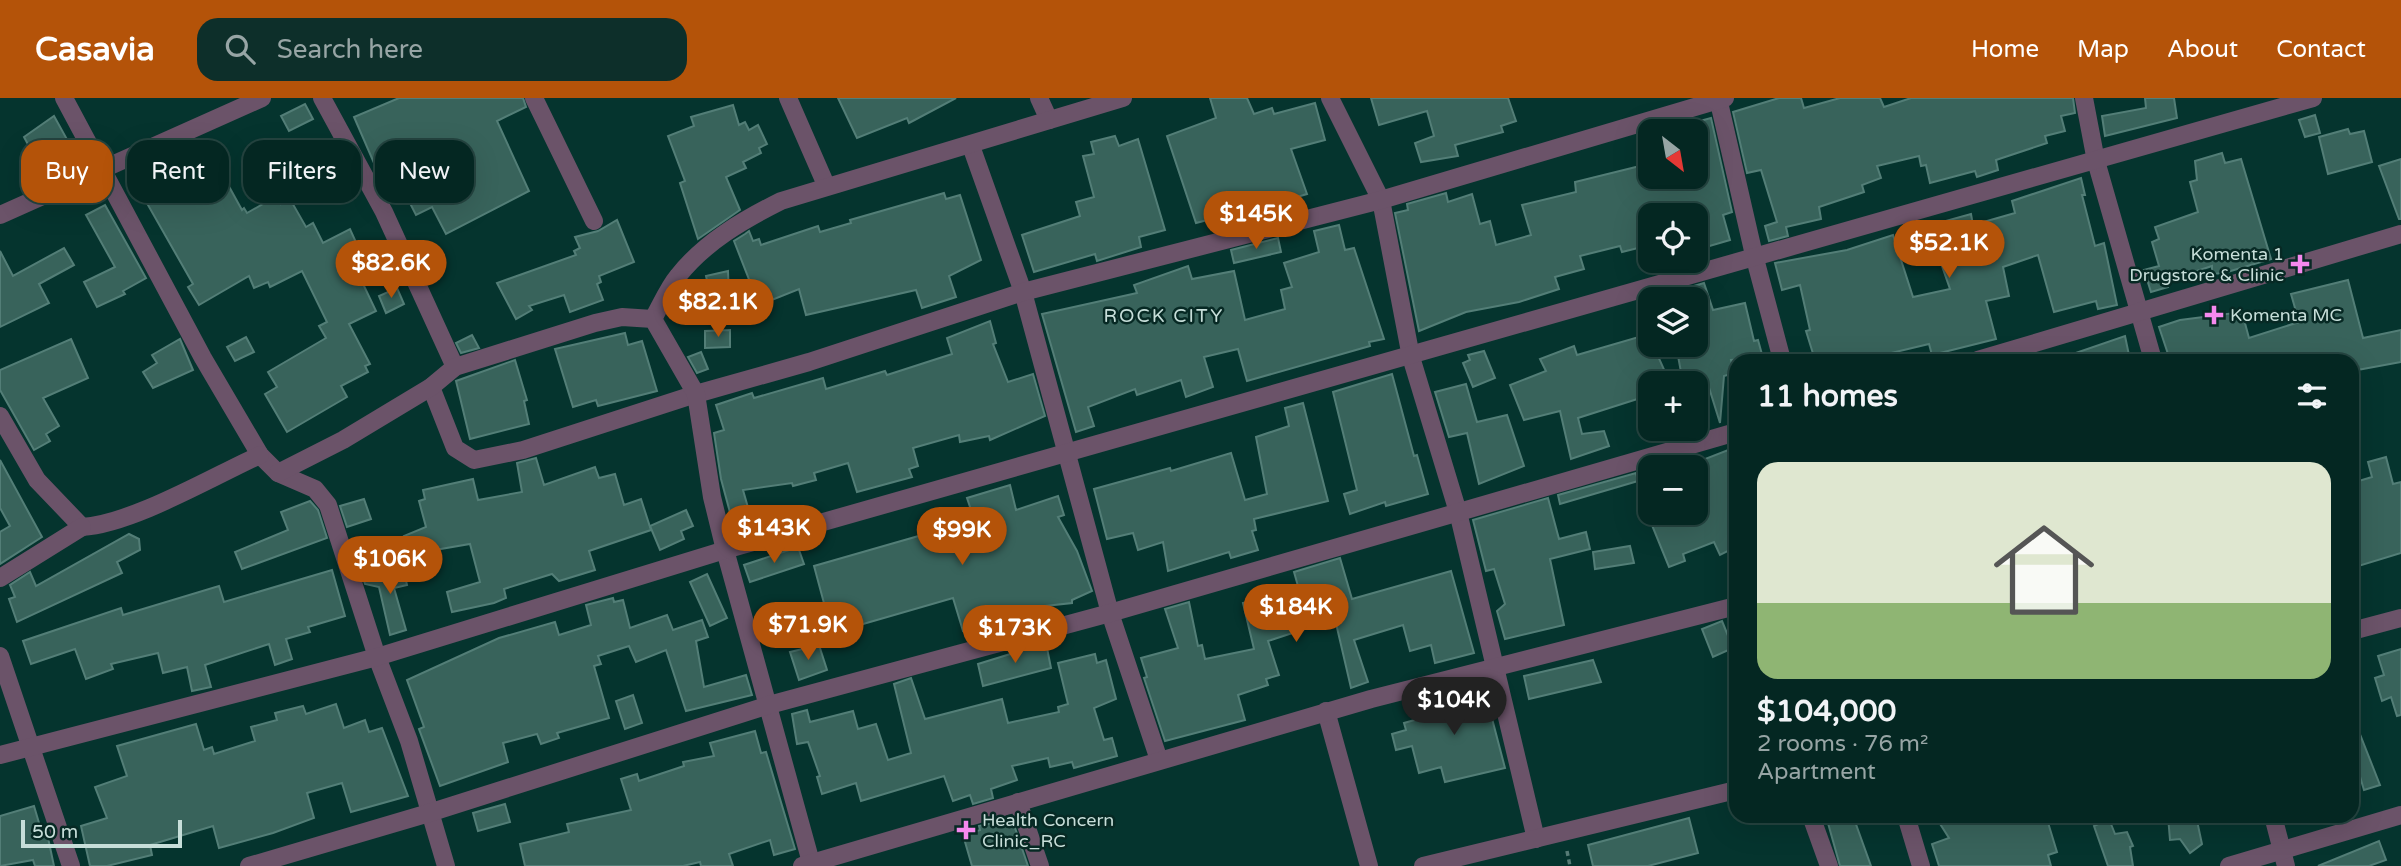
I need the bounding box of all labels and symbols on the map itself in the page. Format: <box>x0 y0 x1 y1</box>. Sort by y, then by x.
north arrow <box>1638 119 1708 189</box>
pin: $145K <box>1207 192 1305 251</box>
pin: $52.1K <box>1892 220 2006 280</box>
pin: $82.6K <box>334 240 448 300</box>
place label: Komenta 1 Drugstore & Clinic <box>2129 243 2284 286</box>
marker: Komenta 1 Drugstore & Clinic <box>2290 254 2310 274</box>
pin: $82.1K <box>661 280 775 339</box>
place label: Komenta MC <box>2230 304 2342 326</box>
district label: ROCK CITY <box>1104 305 1224 327</box>
marker: Komenta MC <box>2204 305 2224 325</box>
pin: $143K <box>725 505 823 565</box>
pin: $99K <box>921 508 1003 567</box>
pin: $106K <box>341 536 439 596</box>
pin: $184K <box>1247 584 1345 644</box>
pin: $71.9K <box>751 602 865 662</box>
pin: $173K <box>966 606 1064 665</box>
pin: $104K <box>1405 678 1503 737</box>
place label: Health Concern Clinic_RC <box>982 809 1114 852</box>
scale bar <box>21 817 182 849</box>
marker: Health Concern Clinic_RC <box>956 820 976 840</box>

